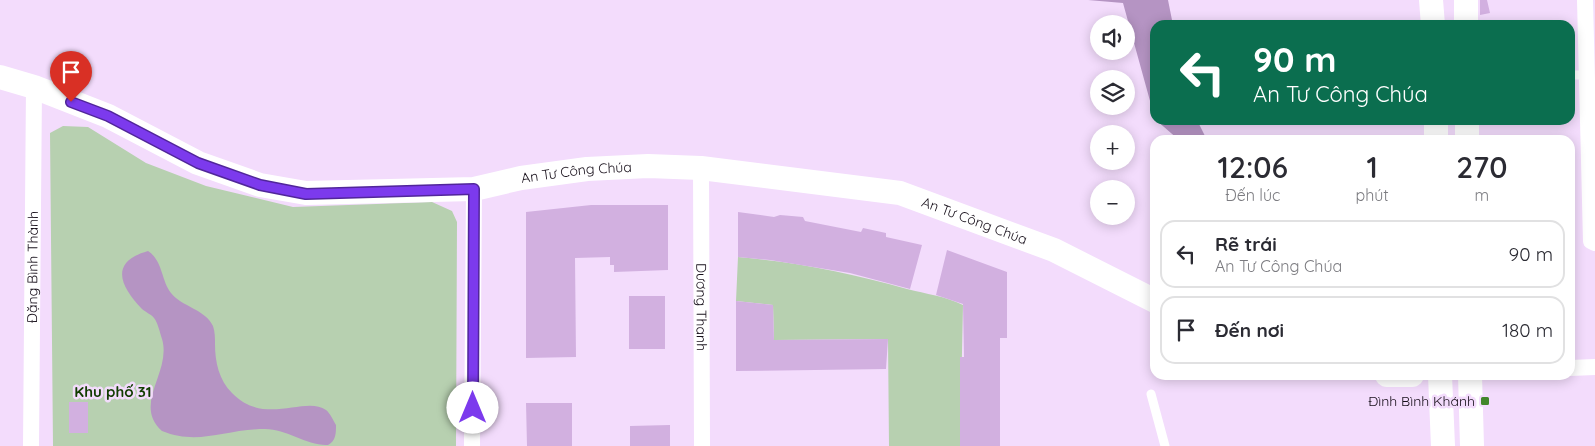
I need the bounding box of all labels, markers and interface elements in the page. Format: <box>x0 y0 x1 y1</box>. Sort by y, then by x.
map controls <box>1090 15 1135 225</box>
button: sound <box>1090 15 1135 60</box>
text: 90 m <box>1253 37 1336 81</box>
icon: left <box>1170 40 1235 105</box>
pin <box>50 51 92 102</box>
icon: arrive <box>57 58 85 86</box>
button: layers <box>1090 70 1135 115</box>
text: An Tư Công Chúa <box>1253 80 1428 108</box>
button: + <box>1090 125 1135 170</box>
text: 12:06 <box>1218 148 1288 186</box>
text: 1 <box>1366 148 1378 186</box>
text: 270 <box>1456 148 1507 186</box>
street label: An Tư Công Chúa <box>520 158 632 187</box>
button: − <box>1090 180 1135 225</box>
text: Đến lúc <box>1225 185 1280 205</box>
text: phút <box>1355 185 1389 205</box>
text: m <box>1475 185 1489 205</box>
street label: An Tư Công Chúa <box>919 193 1030 248</box>
street label: Đặng Bình Thành <box>23 211 42 323</box>
text: Rẽ trái <box>1215 232 1277 256</box>
icon: left <box>1172 240 1200 268</box>
text: 90 m <box>1509 242 1553 266</box>
text: An Tư Công Chúa <box>1215 256 1342 276</box>
street label: Dương Thanh <box>692 263 711 351</box>
icon: arrive <box>1172 316 1200 344</box>
text: Đến nơi <box>1215 318 1284 342</box>
text: 180 m <box>1502 318 1553 342</box>
position arrow <box>446 381 498 433</box>
district label: Khu phố 31 <box>74 382 152 401</box>
place label: Đình Bình Khánh <box>1368 392 1475 410</box>
marker: Đình Bình Khánh <box>1479 395 1491 407</box>

